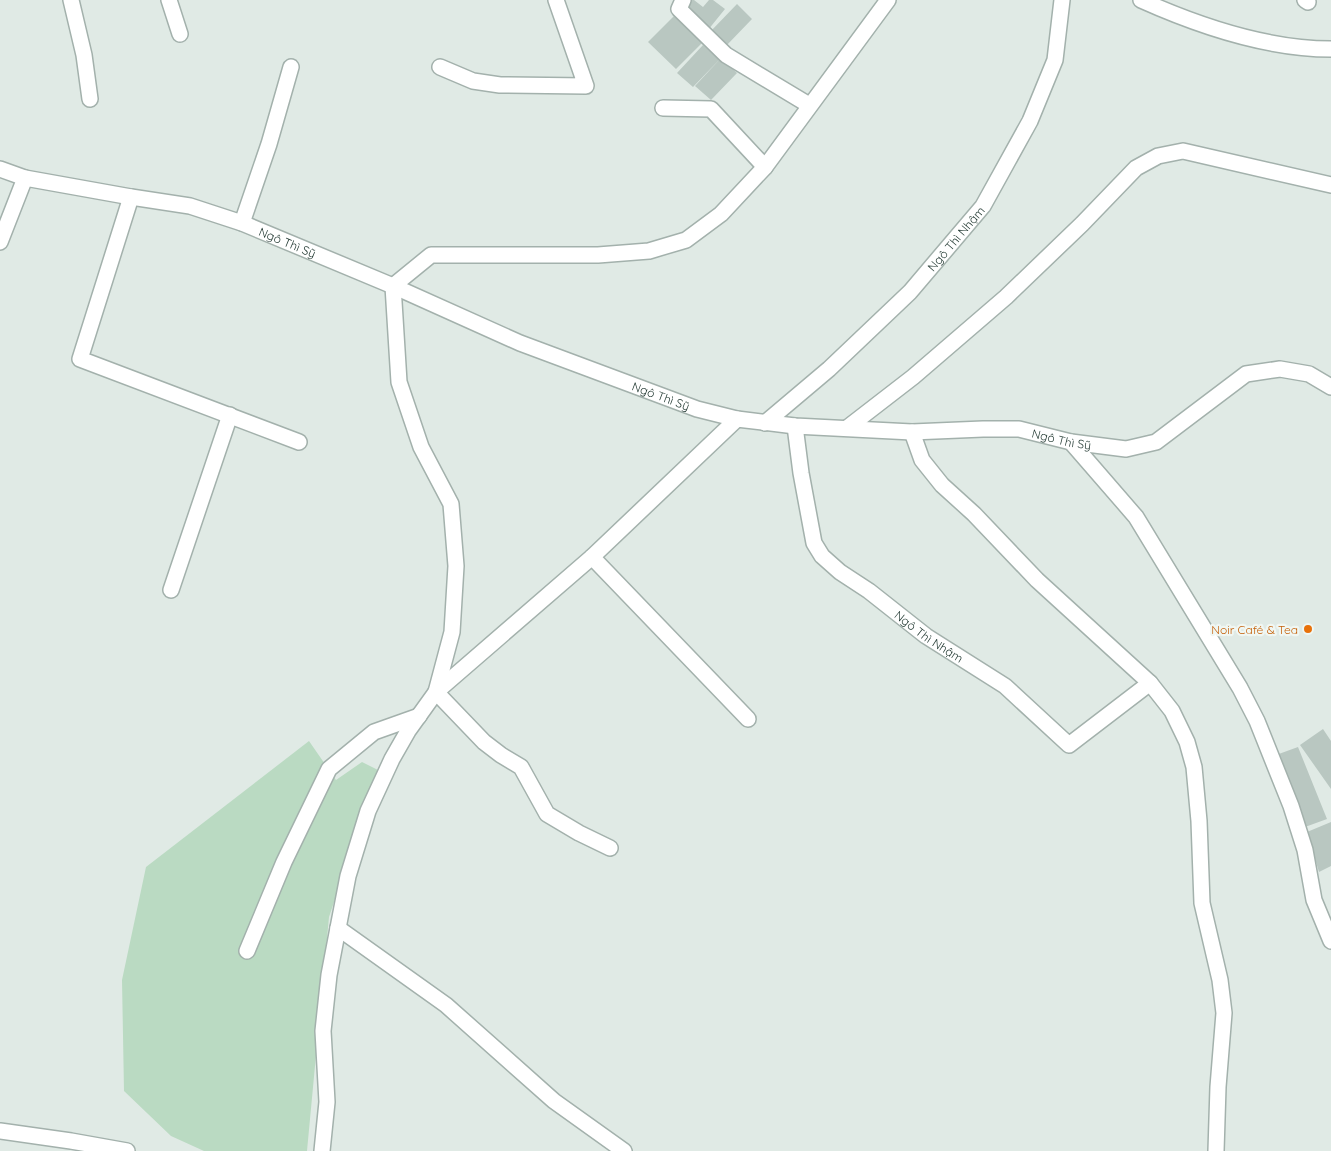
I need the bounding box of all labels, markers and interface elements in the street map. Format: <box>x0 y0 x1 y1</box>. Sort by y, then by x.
street label: Ngô Thì Nhậm <box>924 203 987 274</box>
street label: Ngô Thì Sỹ <box>257 223 318 261</box>
street label: Ngô Thì Sỹ <box>630 378 692 413</box>
street label: Ngô Thì Sỹ <box>1030 425 1092 452</box>
street label: Ngô Thì Nhậm <box>892 607 966 665</box>
place label: Noir Café & Tea <box>1211 622 1298 637</box>
marker: Noir Café & Tea <box>1302 623 1314 635</box>

